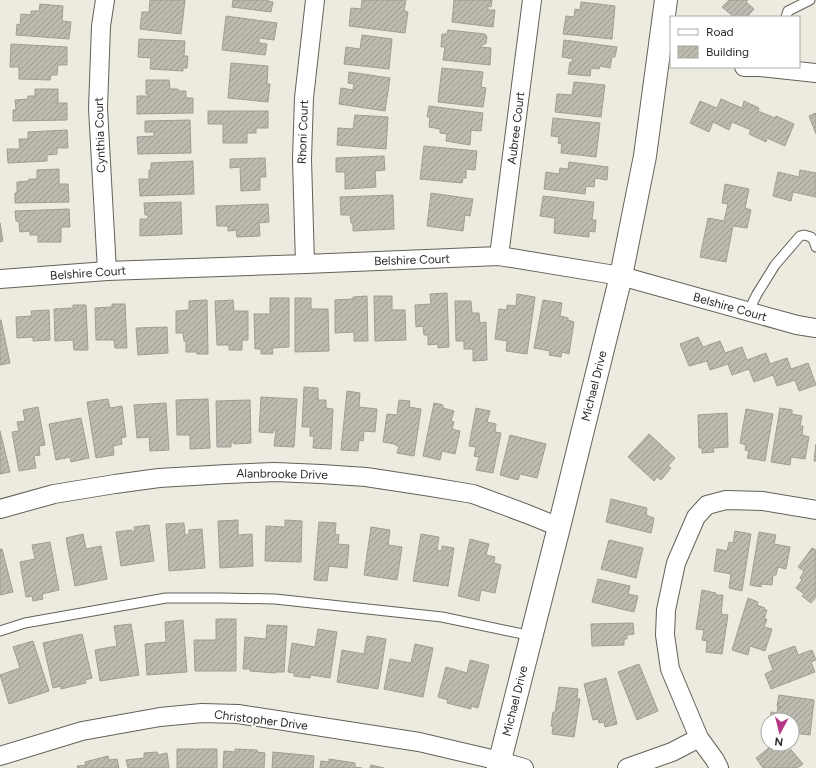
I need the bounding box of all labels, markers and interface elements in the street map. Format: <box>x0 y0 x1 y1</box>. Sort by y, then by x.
legend <box>670 16 800 68</box>
text: Road <box>706 25 734 39</box>
text: Building <box>706 45 749 59</box>
street label: Aubree Court <box>505 91 527 165</box>
street label: Cynthia Court <box>92 96 108 173</box>
street label: Rhoni Court <box>295 99 311 164</box>
street label: Belshire Court <box>374 252 451 268</box>
street label: Belshire Court <box>50 263 127 283</box>
street label: Belshire Court <box>692 290 769 324</box>
street label: Michael Drive <box>578 349 610 423</box>
street label: Alanbrooke Drive <box>236 466 328 482</box>
street label: Michael Drive <box>499 664 531 738</box>
street label: Christopher Drive <box>213 707 309 733</box>
north arrow <box>760 712 800 752</box>
text: N <box>774 734 784 748</box>

